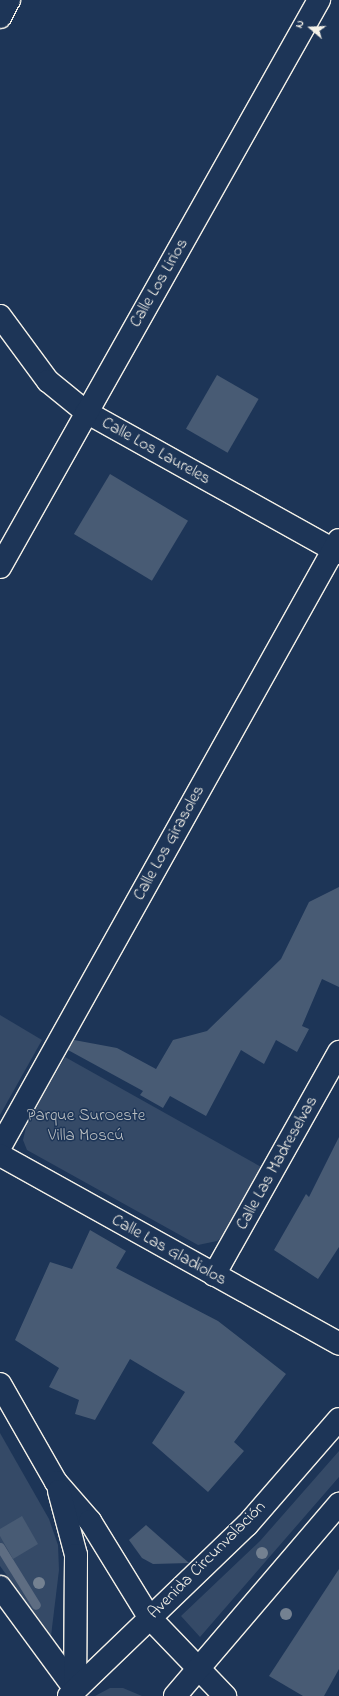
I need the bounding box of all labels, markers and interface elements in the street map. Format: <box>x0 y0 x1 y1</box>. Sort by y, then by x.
north arrow <box>291 8 331 48</box>
text: N <box>291 18 308 30</box>
street label: Calle Los Lirios <box>125 235 193 331</box>
street label: Calle Los Laureles <box>98 413 214 489</box>
street label: Calle Los Girasoles <box>129 782 209 904</box>
street label: Calle Las Madreselvas <box>232 1092 322 1234</box>
park label: Parque SurOeste Villa Moscú <box>27 1106 145 1146</box>
street label: Calle Las Gladiolos <box>108 1210 230 1290</box>
street label: Avenida Circunvalación <box>144 1497 270 1623</box>

